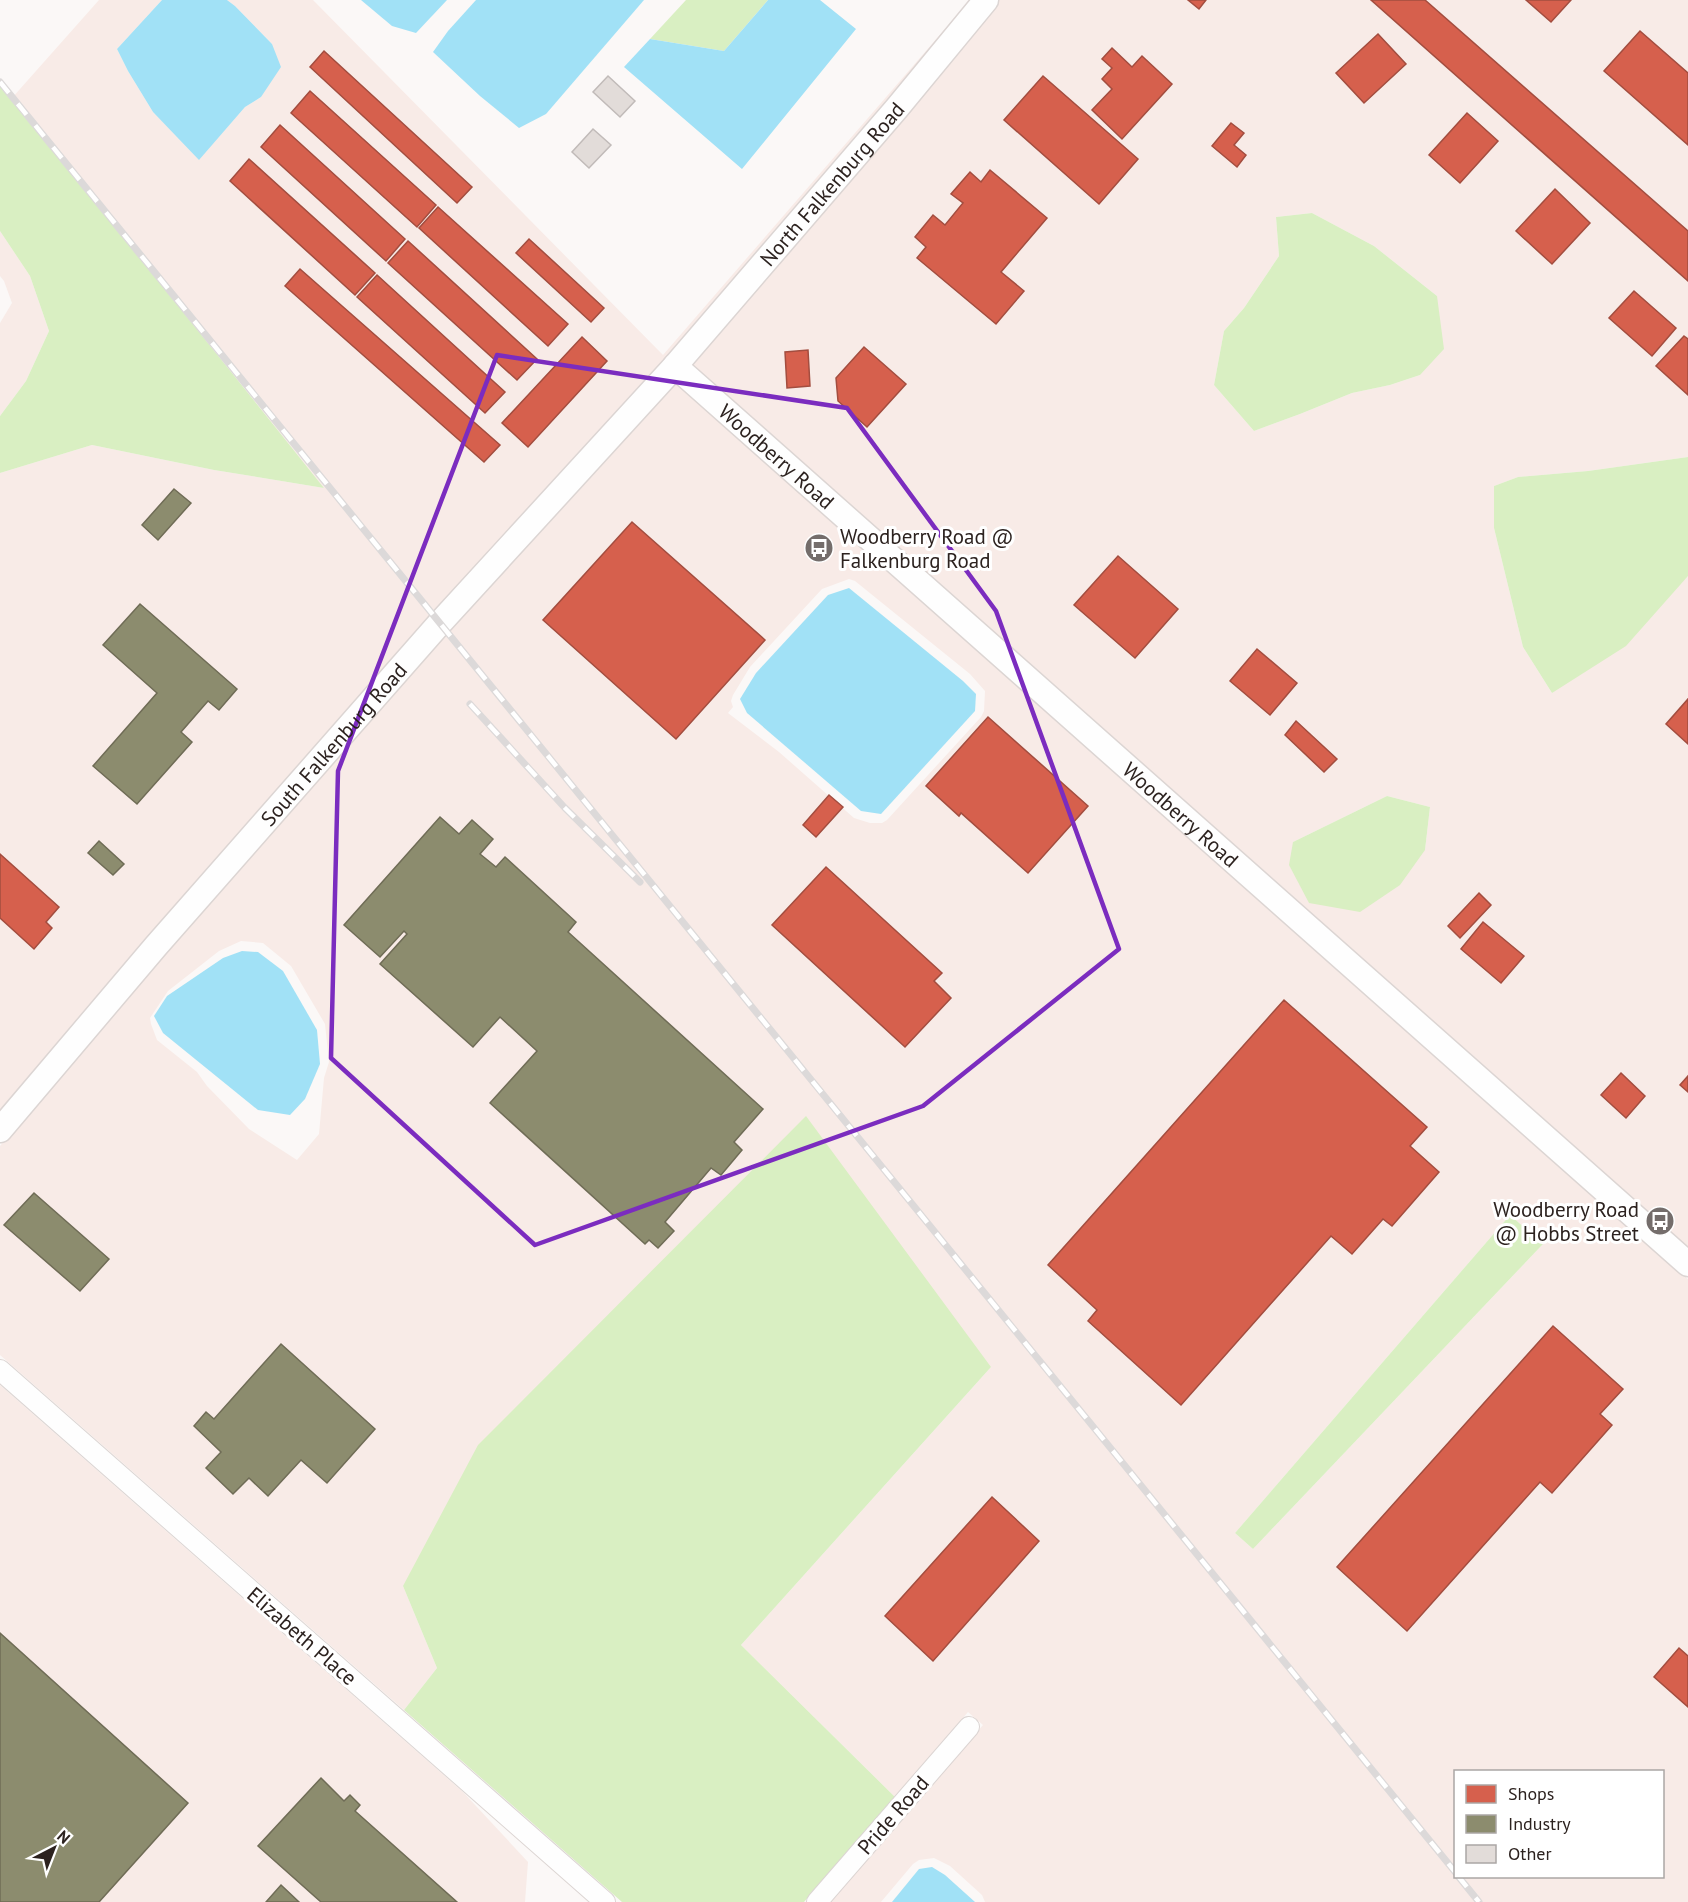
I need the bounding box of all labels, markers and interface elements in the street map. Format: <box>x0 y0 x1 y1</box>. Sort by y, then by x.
street label: North Falkenburg Road <box>754 96 910 271</box>
street label: Woodberry Road <box>713 398 840 515</box>
place label: Woodberry Road @ Falkenburg Road <box>840 523 1014 574</box>
bus stop icon: Woodberry Road @ Falkenburg Road <box>803 532 835 564</box>
street label: South Falkenburg Road <box>254 657 412 831</box>
street label: Woodberry Road <box>1117 756 1244 873</box>
place label: Woodberry Road @ Hobbs Street <box>1493 1196 1639 1247</box>
bus stop icon: Woodberry Road @ Hobbs Street <box>1644 1205 1676 1237</box>
street label: Elizabeth Place <box>241 1581 363 1691</box>
street label: Pride Road <box>851 1770 935 1860</box>
legend <box>1454 1770 1664 1878</box>
text: Shops <box>1508 1782 1554 1805</box>
text: Industry <box>1508 1812 1571 1835</box>
north arrow <box>24 1818 84 1878</box>
text: N <box>53 1826 75 1848</box>
text: Other <box>1508 1842 1552 1865</box>

